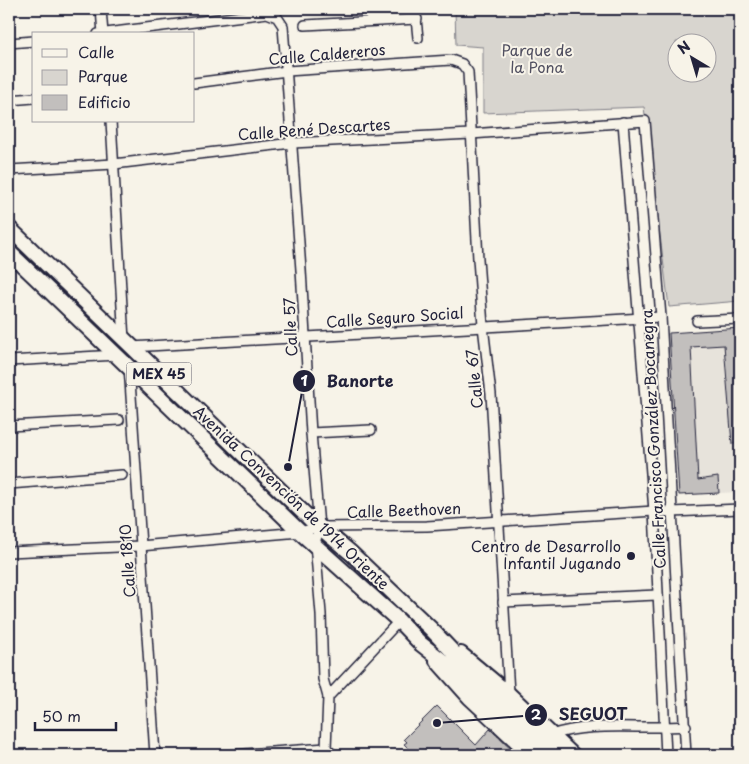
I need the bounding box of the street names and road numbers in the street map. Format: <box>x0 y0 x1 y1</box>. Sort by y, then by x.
street label: Calle Caldereros <box>268 37 386 70</box>
street label: Calle René Descartes <box>237 112 391 145</box>
street label: Calle 57 <box>276 297 303 357</box>
street label: Calle Seguro Social <box>325 300 465 333</box>
street label: Calle Francisco González Bocanegra <box>634 308 671 569</box>
street label: Calle 67 <box>459 348 488 410</box>
road number: MEX 45 <box>126 362 192 386</box>
street label: Avenida Convención de 1914 Oriente <box>189 400 395 594</box>
street label: Calle Beethoven <box>346 496 462 523</box>
street label: Calle 1810 <box>112 524 141 599</box>

